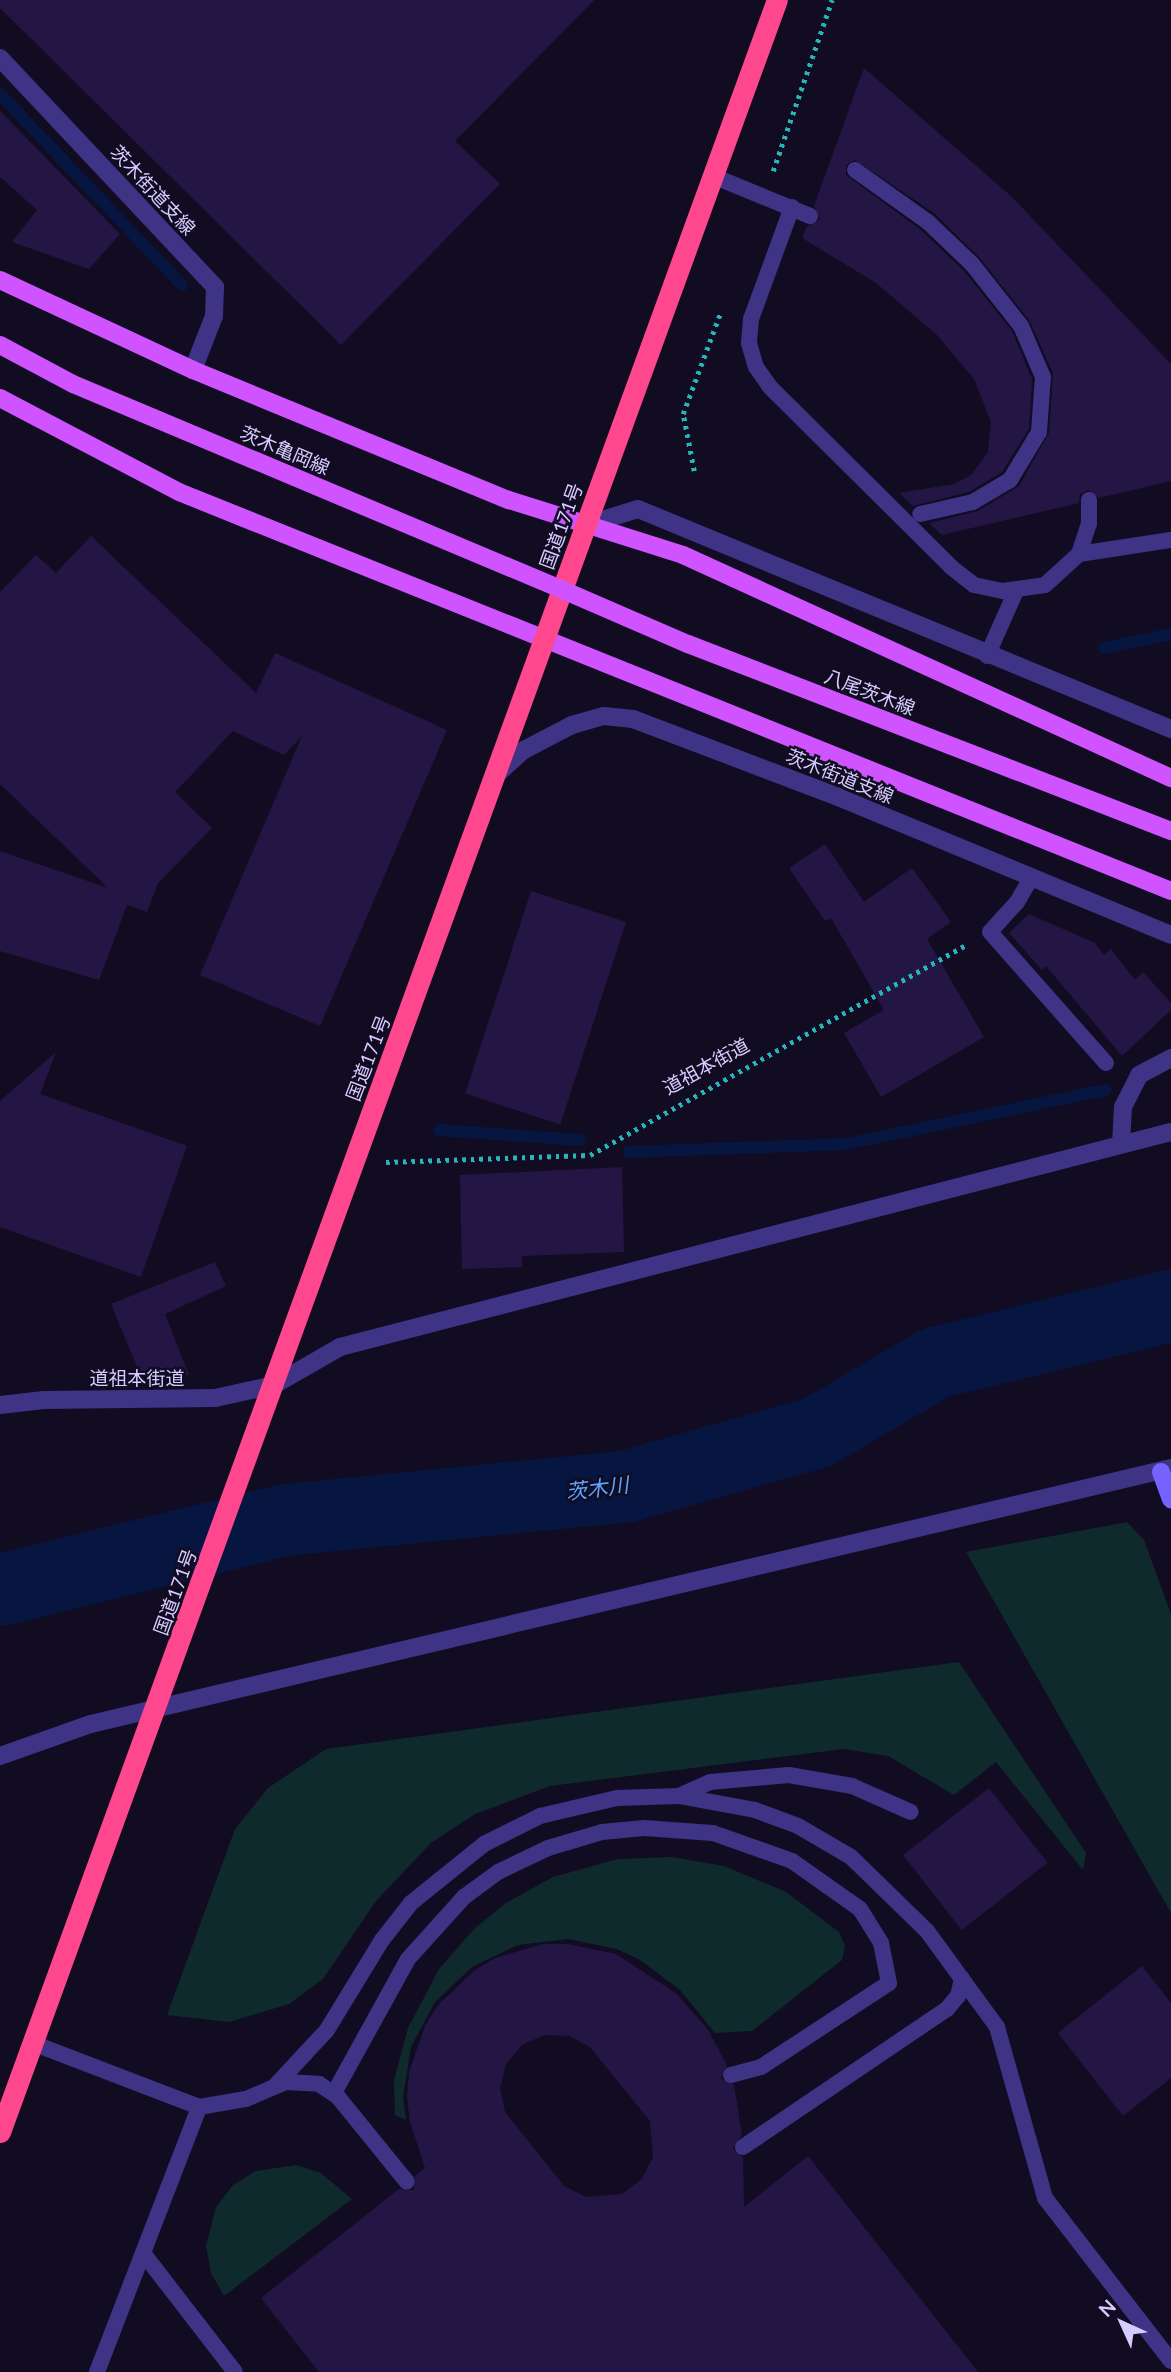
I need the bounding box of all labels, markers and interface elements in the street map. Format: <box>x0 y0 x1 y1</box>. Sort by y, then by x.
street label: 茨木街道支線 <box>106 141 200 239</box>
street label: 茨木亀岡線 <box>237 421 333 479</box>
street label: 国道171号 <box>535 480 587 572</box>
street label: 八尾茨木線 <box>822 664 918 720</box>
street label: 茨木街道支線 <box>783 744 897 808</box>
street label: 国道171号 <box>341 1012 395 1104</box>
street label: 道祖本街道 <box>659 1033 753 1099</box>
street label: 道祖本街道 <box>90 1367 184 1389</box>
water label: 茨木川 <box>564 1472 630 1504</box>
street label: 国道171号 <box>149 1546 201 1638</box>
north arrow <box>1087 2288 1157 2358</box>
text: N <box>1093 2294 1120 2321</box>

